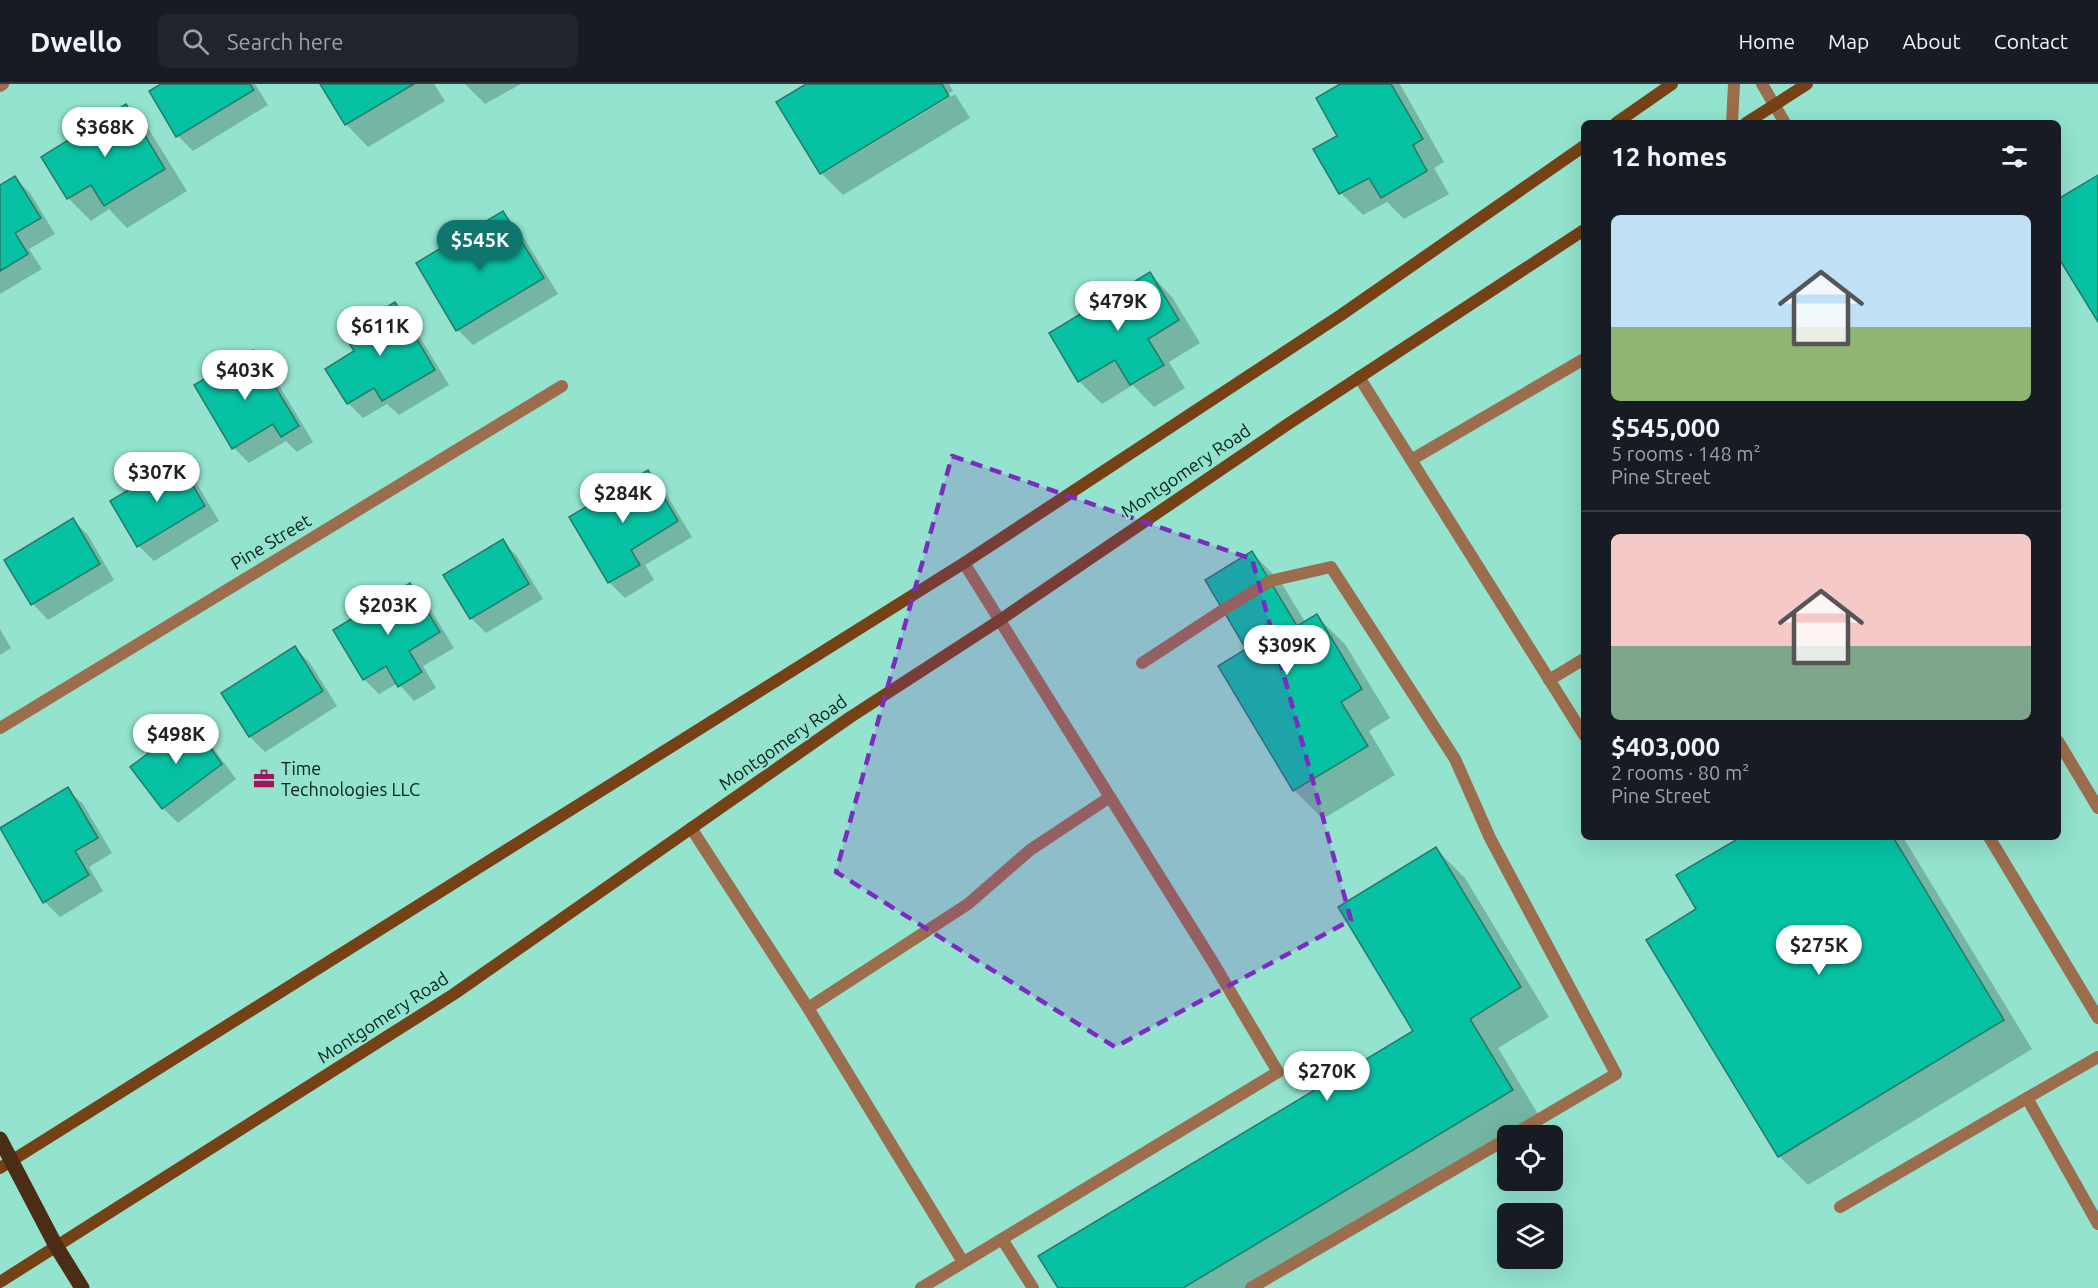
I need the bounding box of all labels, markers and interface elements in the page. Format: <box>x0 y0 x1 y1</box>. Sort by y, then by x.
search box <box>158 14 578 68</box>
icon: search <box>179 25 212 58</box>
text: Dwello <box>30 26 122 57</box>
text: Search here <box>227 29 343 54</box>
text: Home <box>1738 29 1795 53</box>
text: Map <box>1828 29 1869 53</box>
text: About <box>1902 29 1961 53</box>
text: Contact <box>1994 29 2068 53</box>
pin: $368K <box>63 107 147 158</box>
text: $368K <box>76 115 134 138</box>
icon: filters <box>1998 140 2031 173</box>
text: 12 homes <box>1611 142 1727 171</box>
pin: $545K <box>438 220 522 271</box>
text: $545K <box>451 228 509 251</box>
icon: home <box>1767 254 1875 362</box>
pin: $479K <box>1076 281 1160 332</box>
text: $479K <box>1089 289 1147 312</box>
pin: $611K <box>338 306 422 357</box>
text: $611K <box>351 314 409 337</box>
pin: $403K <box>203 350 287 401</box>
text: $403K <box>216 358 274 381</box>
text: $545,000 <box>1611 413 1720 442</box>
street label: Montgomery Road <box>1117 420 1254 521</box>
text: 5 rooms · 148 m² <box>1611 442 1761 465</box>
pin: $307K <box>115 452 199 503</box>
text: $307K <box>128 460 186 483</box>
text: Pine Street <box>1611 465 1711 488</box>
pin: $284K <box>581 473 665 524</box>
text: $284K <box>594 481 652 504</box>
street label: Pine Street <box>227 509 314 573</box>
icon: home <box>1767 573 1875 681</box>
pin: $203K <box>346 585 430 636</box>
text: $203K <box>359 593 417 616</box>
pin: $309K <box>1245 625 1329 676</box>
text: $309K <box>1258 633 1316 656</box>
street label: Montgomery Road <box>715 691 850 794</box>
pin: $498K <box>134 714 218 765</box>
text: $498K <box>147 722 205 745</box>
text: $403,000 <box>1611 732 1720 761</box>
place label: Time Technologies LLC <box>281 758 420 799</box>
text: 2 rooms · 80 m² <box>1611 761 1749 784</box>
office icon: Time Technologies LLC <box>252 767 276 791</box>
text: Pine Street <box>1611 784 1711 807</box>
pin: $275K <box>1777 925 1861 976</box>
text: $275K <box>1790 933 1848 956</box>
street label: Montgomery Road <box>314 968 451 1067</box>
pin: $270K <box>1285 1051 1369 1102</box>
text: $270K <box>1298 1059 1356 1082</box>
map controls <box>1497 1125 1563 1269</box>
button: locate <box>1497 1125 1563 1191</box>
button: layers <box>1497 1203 1563 1269</box>

